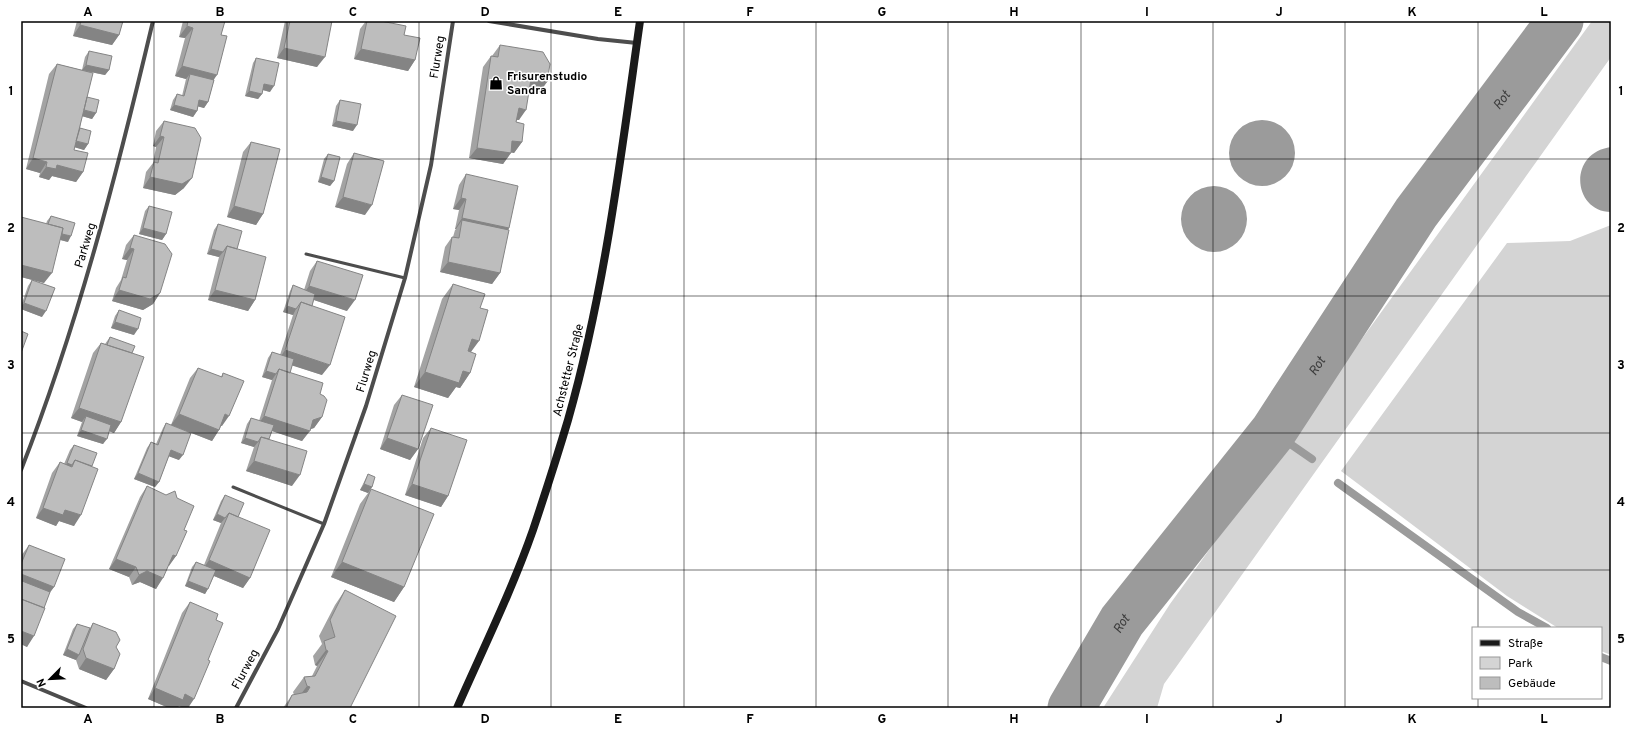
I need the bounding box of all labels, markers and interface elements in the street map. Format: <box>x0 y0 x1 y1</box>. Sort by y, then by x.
text: A <box>83 5 93 21</box>
text: B <box>216 5 225 21</box>
text: C <box>349 5 357 21</box>
text: D <box>480 5 490 21</box>
text: E <box>614 5 622 21</box>
text: F <box>746 5 754 21</box>
text: G <box>878 5 887 21</box>
text: H <box>1009 5 1019 21</box>
text: I <box>1145 5 1149 21</box>
text: J <box>1275 5 1283 21</box>
text: K <box>1407 5 1417 21</box>
text: L <box>1540 5 1548 21</box>
street label: Flurweg <box>427 35 449 80</box>
place label: Frisurenstudio Sandra <box>507 69 588 99</box>
shop icon: Frisurenstudio Sandra <box>488 75 504 91</box>
text: 1 <box>8 84 14 100</box>
text: 1 <box>1618 84 1624 100</box>
water label: Rot <box>1490 87 1516 113</box>
text: 2 <box>7 221 15 237</box>
street label: Parkweg <box>72 221 100 270</box>
text: 2 <box>1617 221 1625 237</box>
street label: Achstetter Straße <box>550 322 588 418</box>
street label: Flurweg <box>353 348 381 394</box>
water label: Rot <box>1306 353 1331 379</box>
text: 3 <box>7 358 15 374</box>
text: 3 <box>1617 358 1625 374</box>
text: 4 <box>7 495 15 511</box>
text: 4 <box>1617 495 1625 511</box>
water label: Rot <box>1110 611 1135 637</box>
legend <box>1472 627 1602 699</box>
text: 5 <box>7 632 15 648</box>
text: 5 <box>1617 632 1625 648</box>
text: Straße <box>1508 636 1543 652</box>
street label: Flurweg <box>229 647 263 692</box>
text: Park <box>1508 656 1533 672</box>
north arrow <box>30 659 70 699</box>
text: N <box>34 676 50 689</box>
text: Gebäude <box>1508 676 1556 692</box>
text: A <box>83 712 93 728</box>
text: B <box>216 712 225 728</box>
text: C <box>349 712 357 728</box>
text: D <box>480 712 490 728</box>
text: E <box>614 712 622 728</box>
text: F <box>746 712 754 728</box>
text: G <box>878 712 887 728</box>
text: H <box>1009 712 1019 728</box>
text: I <box>1145 712 1149 728</box>
text: J <box>1275 712 1283 728</box>
text: K <box>1407 712 1417 728</box>
text: L <box>1540 712 1548 728</box>

